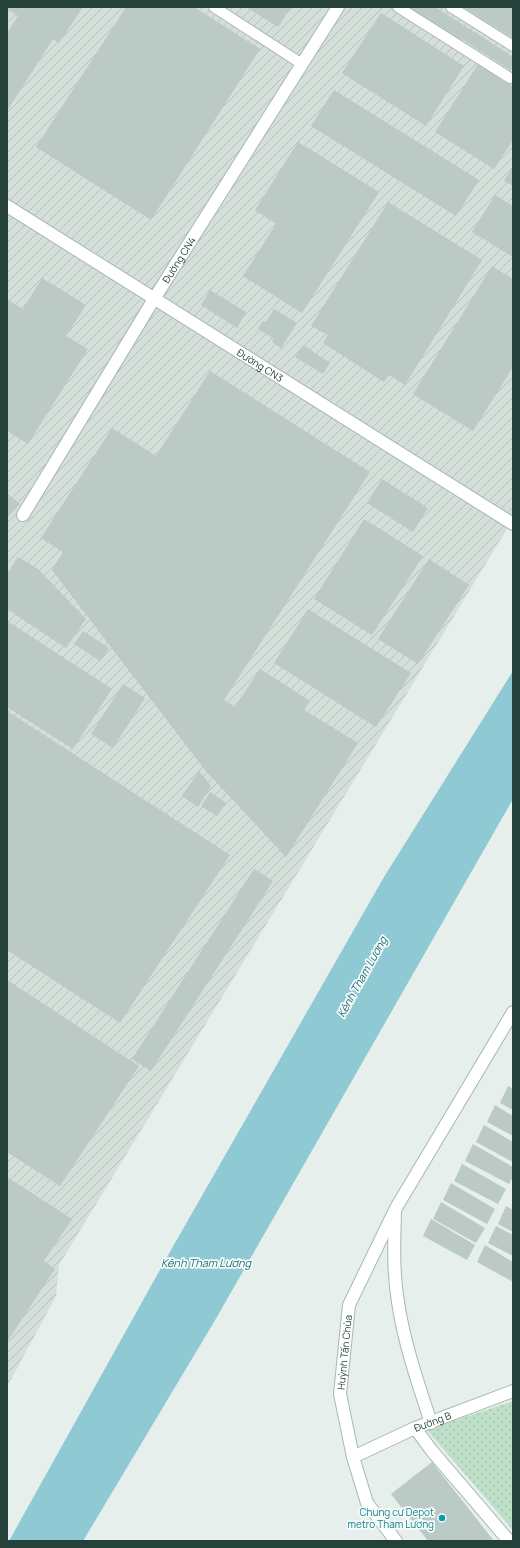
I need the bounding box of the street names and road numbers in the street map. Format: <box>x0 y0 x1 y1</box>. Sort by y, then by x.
street label: Đường CN4 <box>159 234 199 286</box>
street label: Đường CN3 <box>234 345 286 385</box>
street label: Huỳnh Tấn Chùa <box>333 1314 355 1391</box>
street label: Đường B <box>412 1408 453 1435</box>

